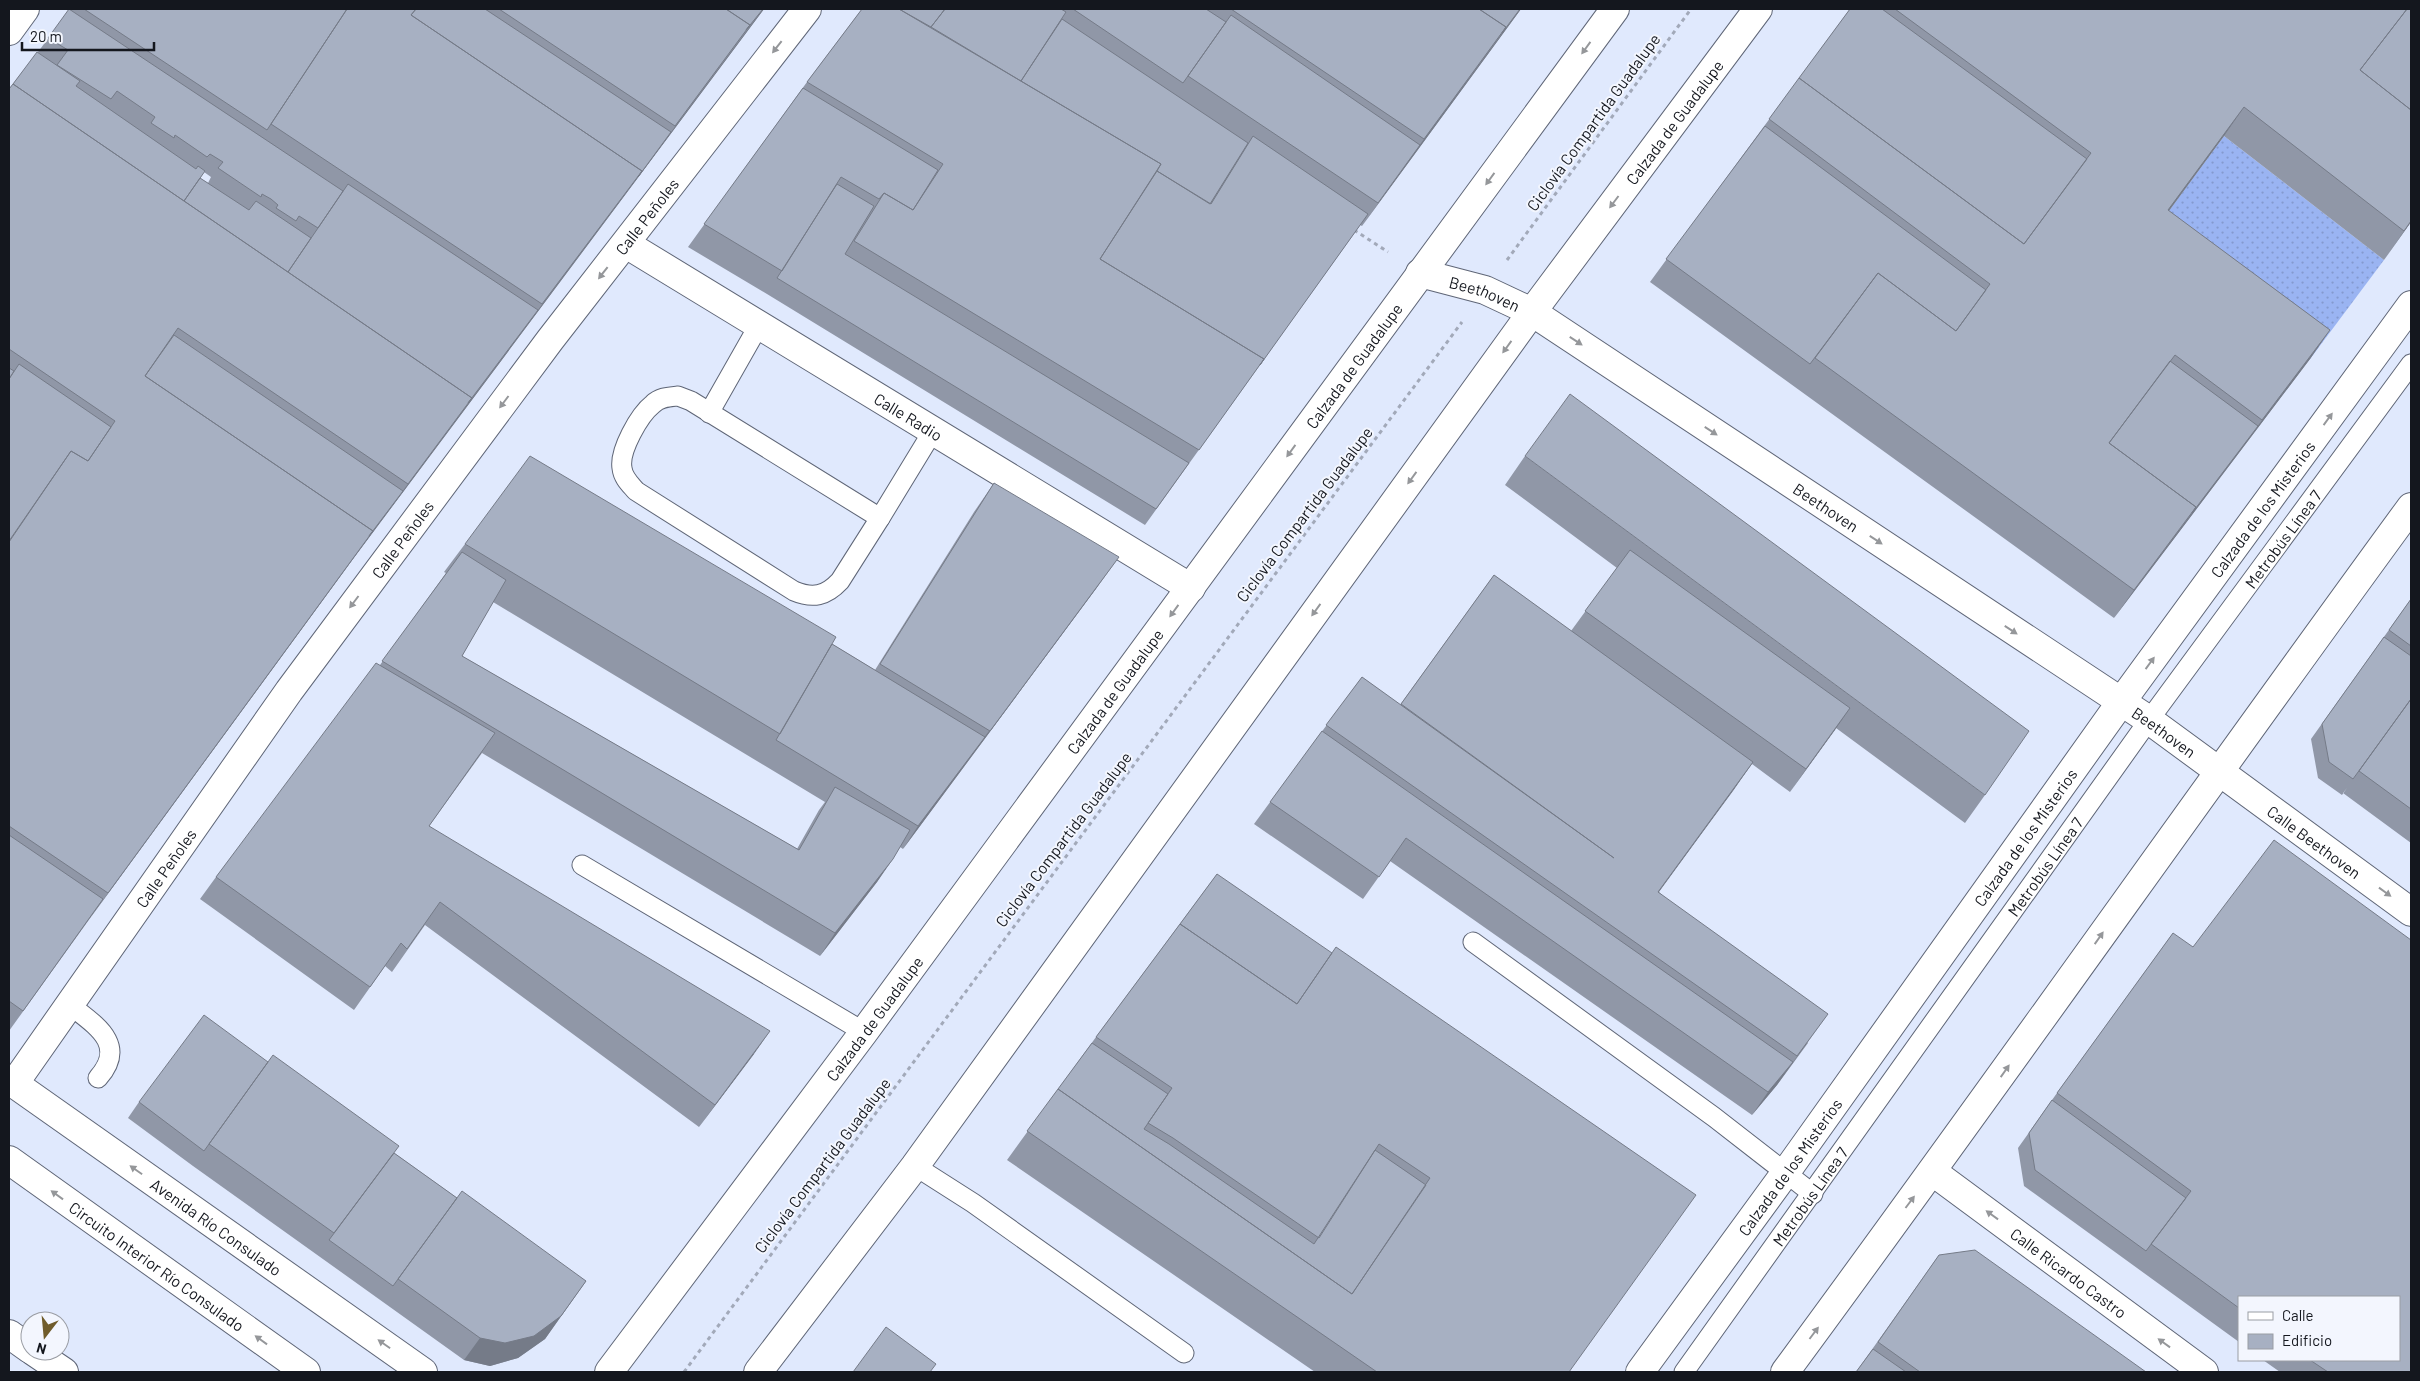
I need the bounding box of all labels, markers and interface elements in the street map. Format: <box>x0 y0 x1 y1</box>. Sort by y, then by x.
scale bar <box>22 20 155 52</box>
text: 20 m <box>30 27 62 45</box>
street label: Ciclovía Compartida Guadalupe <box>1522 30 1664 214</box>
one-way arrow <box>772 40 782 54</box>
one-way arrow <box>1581 41 1591 55</box>
street label: Calzada de Guadalupe <box>1621 56 1727 188</box>
one-way arrow <box>1485 172 1495 186</box>
street label: Calle Peñoles <box>611 174 682 258</box>
one-way arrow <box>1609 195 1620 208</box>
one-way arrow <box>597 266 608 279</box>
street label: Beethoven <box>1447 272 1523 315</box>
street label: Calzada de Guadalupe <box>1301 299 1406 432</box>
one-way arrow <box>1569 336 1582 346</box>
one-way arrow <box>1502 340 1512 354</box>
street label: Calle Radio <box>871 388 946 444</box>
one-way arrow <box>498 395 509 408</box>
one-way arrow <box>2323 413 2334 426</box>
street label: Ciclovía Compartida Guadalupe <box>1232 423 1376 605</box>
one-way arrow <box>1704 426 1718 436</box>
street label: Calzada de los Misterios <box>2206 437 2318 581</box>
one-way arrow <box>1286 444 1296 458</box>
one-way arrow <box>1406 471 1417 484</box>
street label: Beethoven <box>1790 478 1863 535</box>
street label: Metrobús Línea 7 <box>2240 486 2325 591</box>
street label: Calle Peñoles <box>367 497 437 582</box>
one-way arrow <box>1869 535 1883 545</box>
one-way arrow <box>349 595 360 608</box>
one-way arrow <box>1311 603 1321 617</box>
one-way arrow <box>1169 604 1180 617</box>
street label: Calzada de Guadalupe <box>1062 625 1166 757</box>
one-way arrow <box>2005 625 2018 634</box>
one-way arrow <box>2145 656 2155 670</box>
street label: Beethoven <box>2129 702 2200 761</box>
street label: Ciclovía Compartida Guadalupe <box>991 748 1135 930</box>
street label: Calzada de los Misterios <box>1969 765 2080 909</box>
street label: Calle Beethoven <box>2264 801 2365 882</box>
street label: Metrobús Línea 7 <box>2003 813 2087 920</box>
street label: Calle Peñoles <box>131 825 199 911</box>
one-way arrow <box>2378 887 2391 898</box>
one-way arrow <box>2094 931 2104 945</box>
street label: Calzada de Guadalupe <box>821 952 926 1084</box>
one-way arrow <box>2000 1064 2010 1077</box>
street label: Ciclovía Compartida Guadalupe <box>750 1074 894 1256</box>
street label: Calzada de los Misterios <box>1734 1094 1845 1239</box>
street label: Metrobús Línea 7 <box>1768 1143 1851 1249</box>
one-way arrow <box>129 1165 143 1175</box>
street label: Avenida Río Consulado <box>147 1174 286 1279</box>
one-way arrow <box>50 1190 64 1200</box>
one-way arrow <box>1905 1195 1915 1209</box>
street label: Circuito Interior Río Consulado <box>66 1197 248 1335</box>
one-way arrow <box>1986 1210 1999 1221</box>
street label: Calle Ricardo Castro <box>2007 1223 2131 1321</box>
legend <box>2238 1296 2400 1361</box>
text: Calle <box>2282 1306 2314 1324</box>
north arrow <box>20 1311 70 1361</box>
one-way arrow <box>1808 1327 1819 1340</box>
text: Edificio <box>2282 1331 2332 1349</box>
one-way arrow <box>254 1335 267 1345</box>
one-way arrow <box>2157 1338 2171 1348</box>
one-way arrow <box>377 1339 390 1349</box>
text: N <box>34 1340 48 1358</box>

